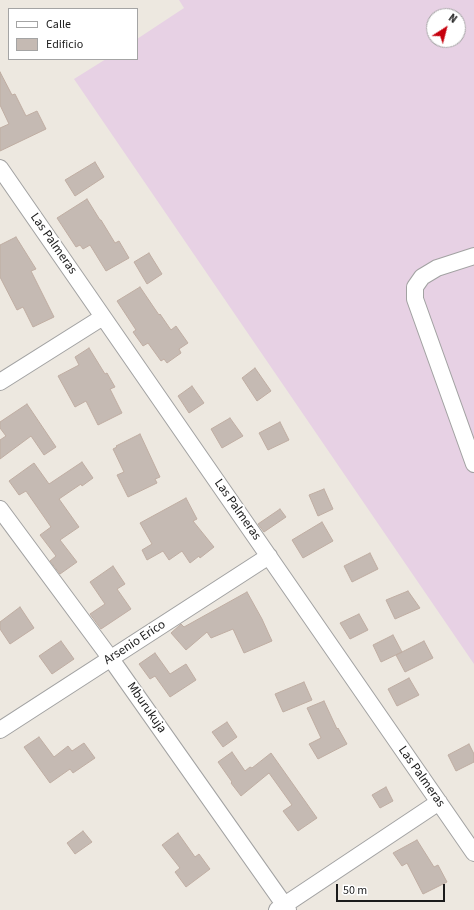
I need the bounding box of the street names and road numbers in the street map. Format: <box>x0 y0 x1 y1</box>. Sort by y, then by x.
street label: Las Palmeras <box>26 210 80 278</box>
street label: Las Palmeras <box>210 476 264 544</box>
street label: Arsenio Erico <box>101 617 169 669</box>
street label: Mburukuja <box>123 680 169 736</box>
street label: Las Palmeras <box>394 743 448 811</box>

